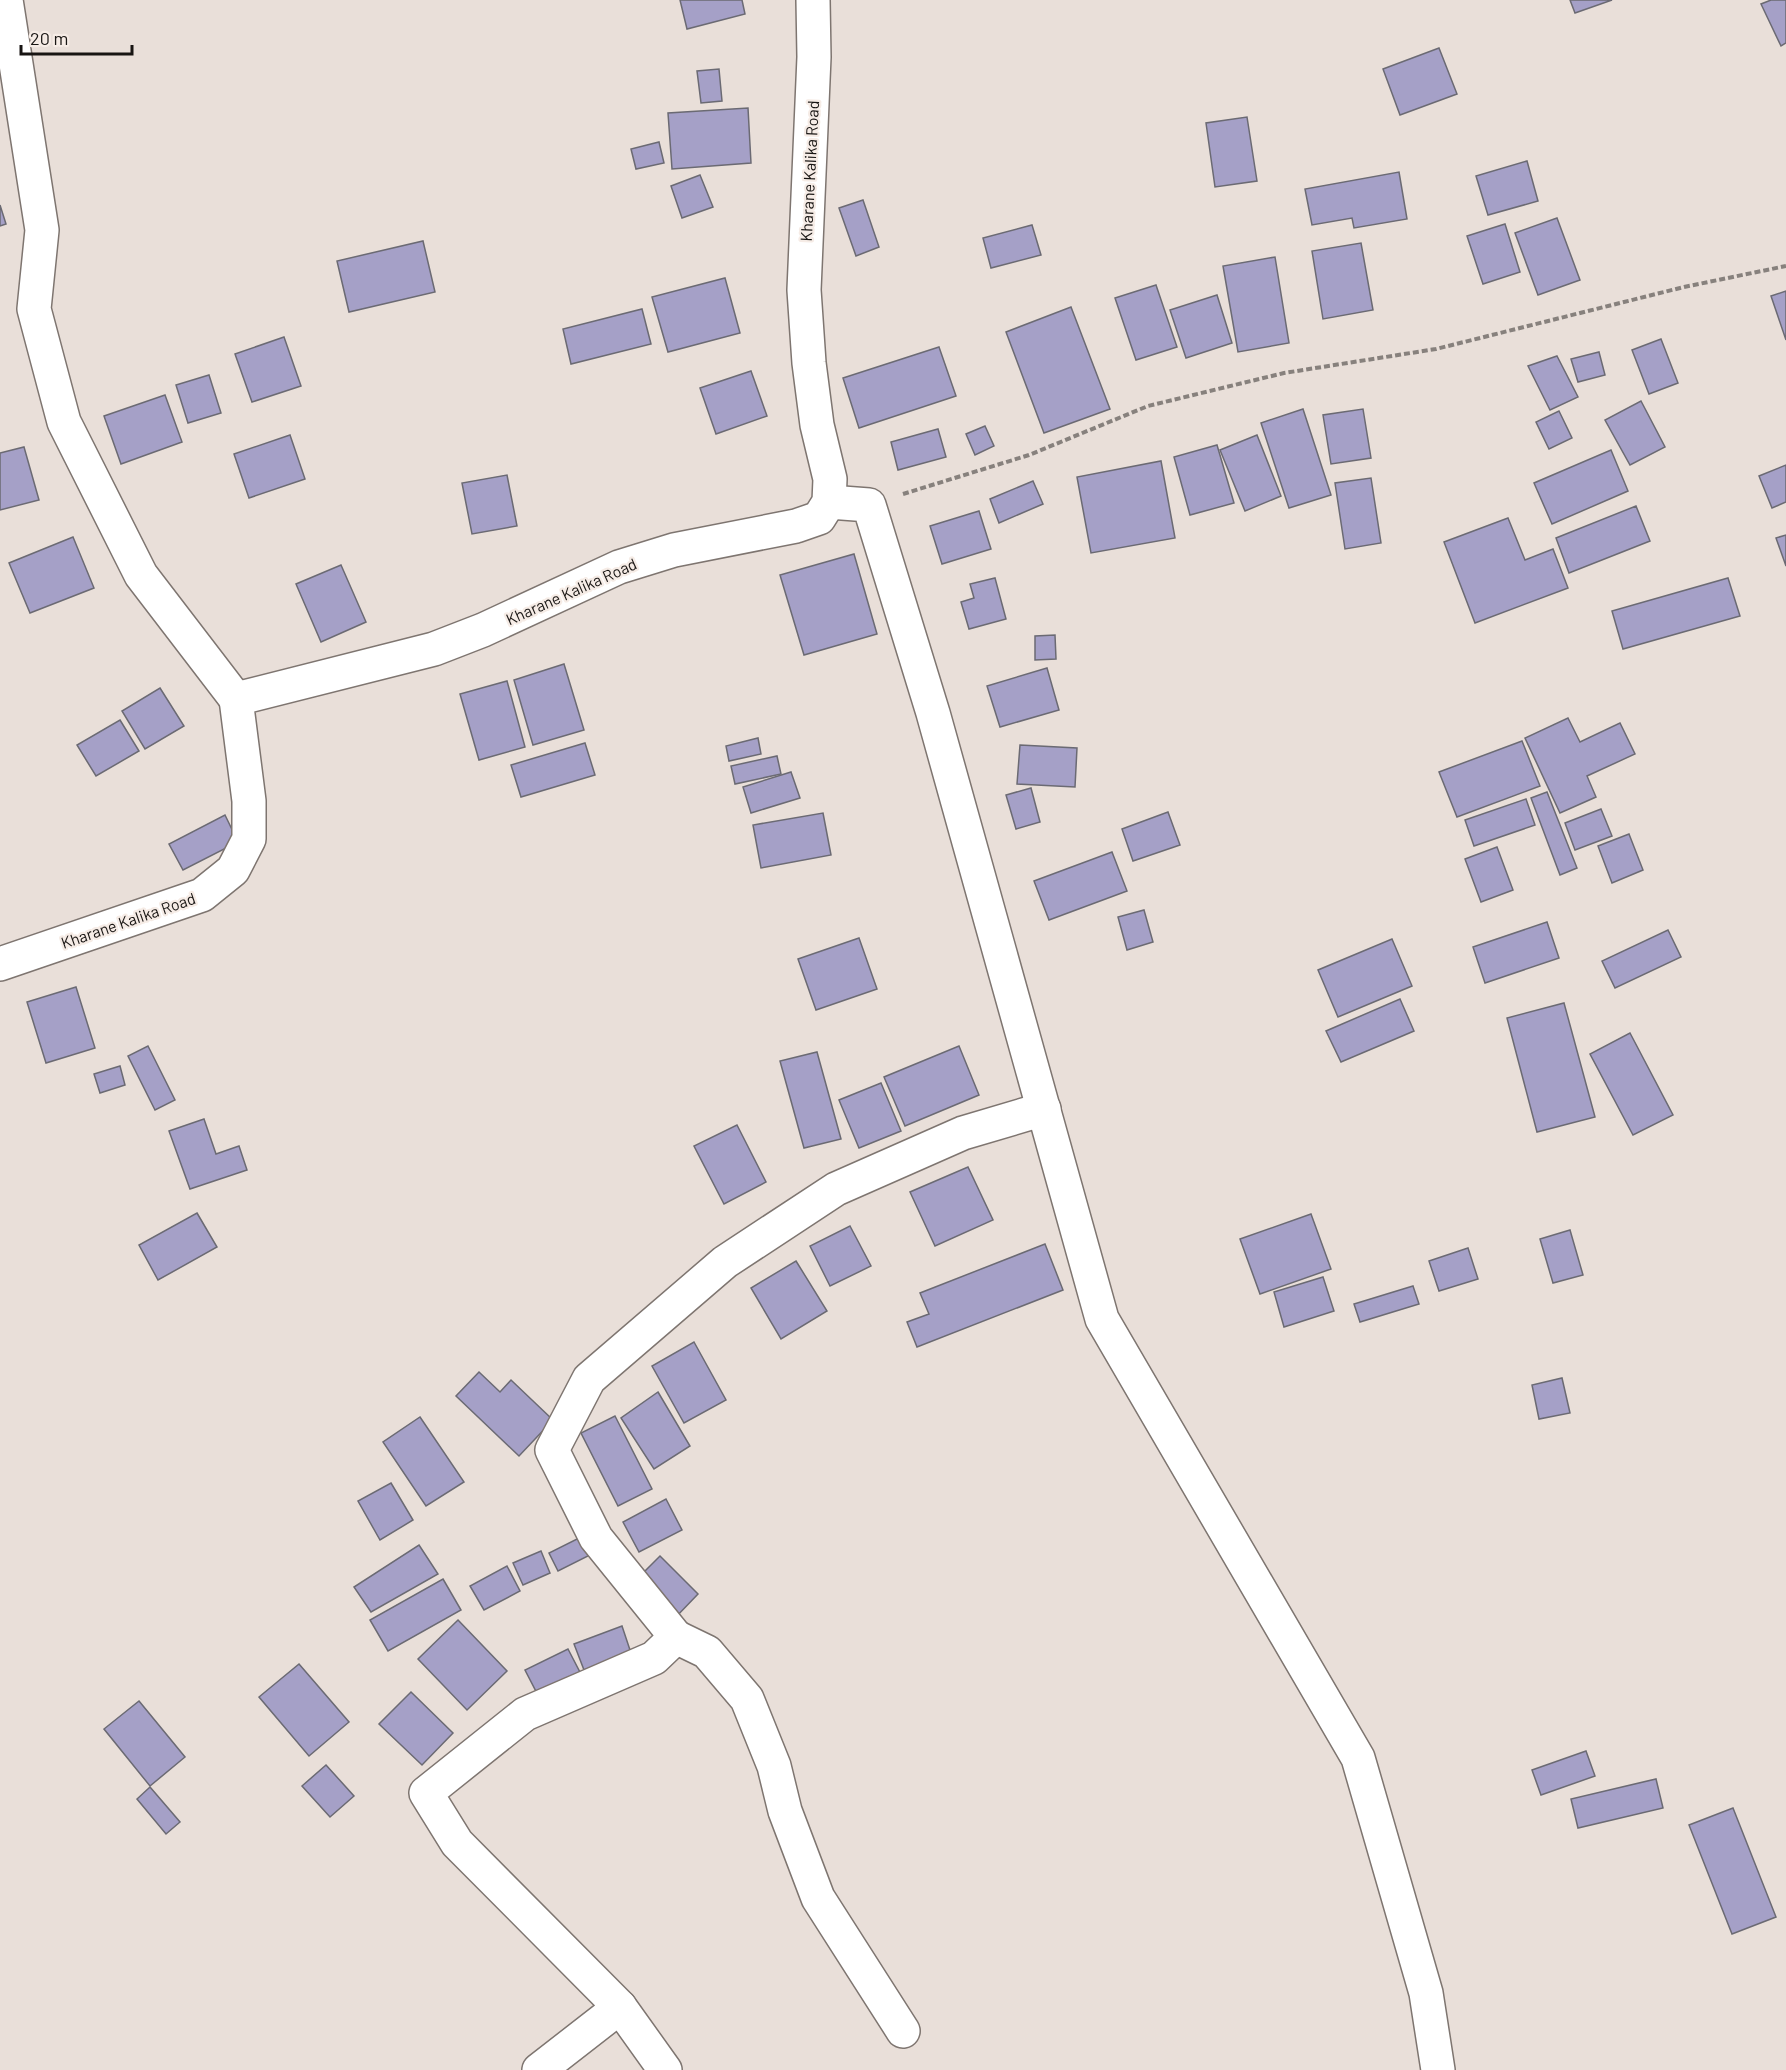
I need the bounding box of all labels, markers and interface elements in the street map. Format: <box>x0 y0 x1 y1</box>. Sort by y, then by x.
scale bar <box>21 18 132 56</box>
text: 20 m <box>30 27 68 49</box>
street label: Kharane Kalika Road <box>796 100 822 242</box>
street label: Kharane Kalika Road <box>503 554 639 628</box>
street label: Kharane Kalika Road <box>58 888 198 952</box>

